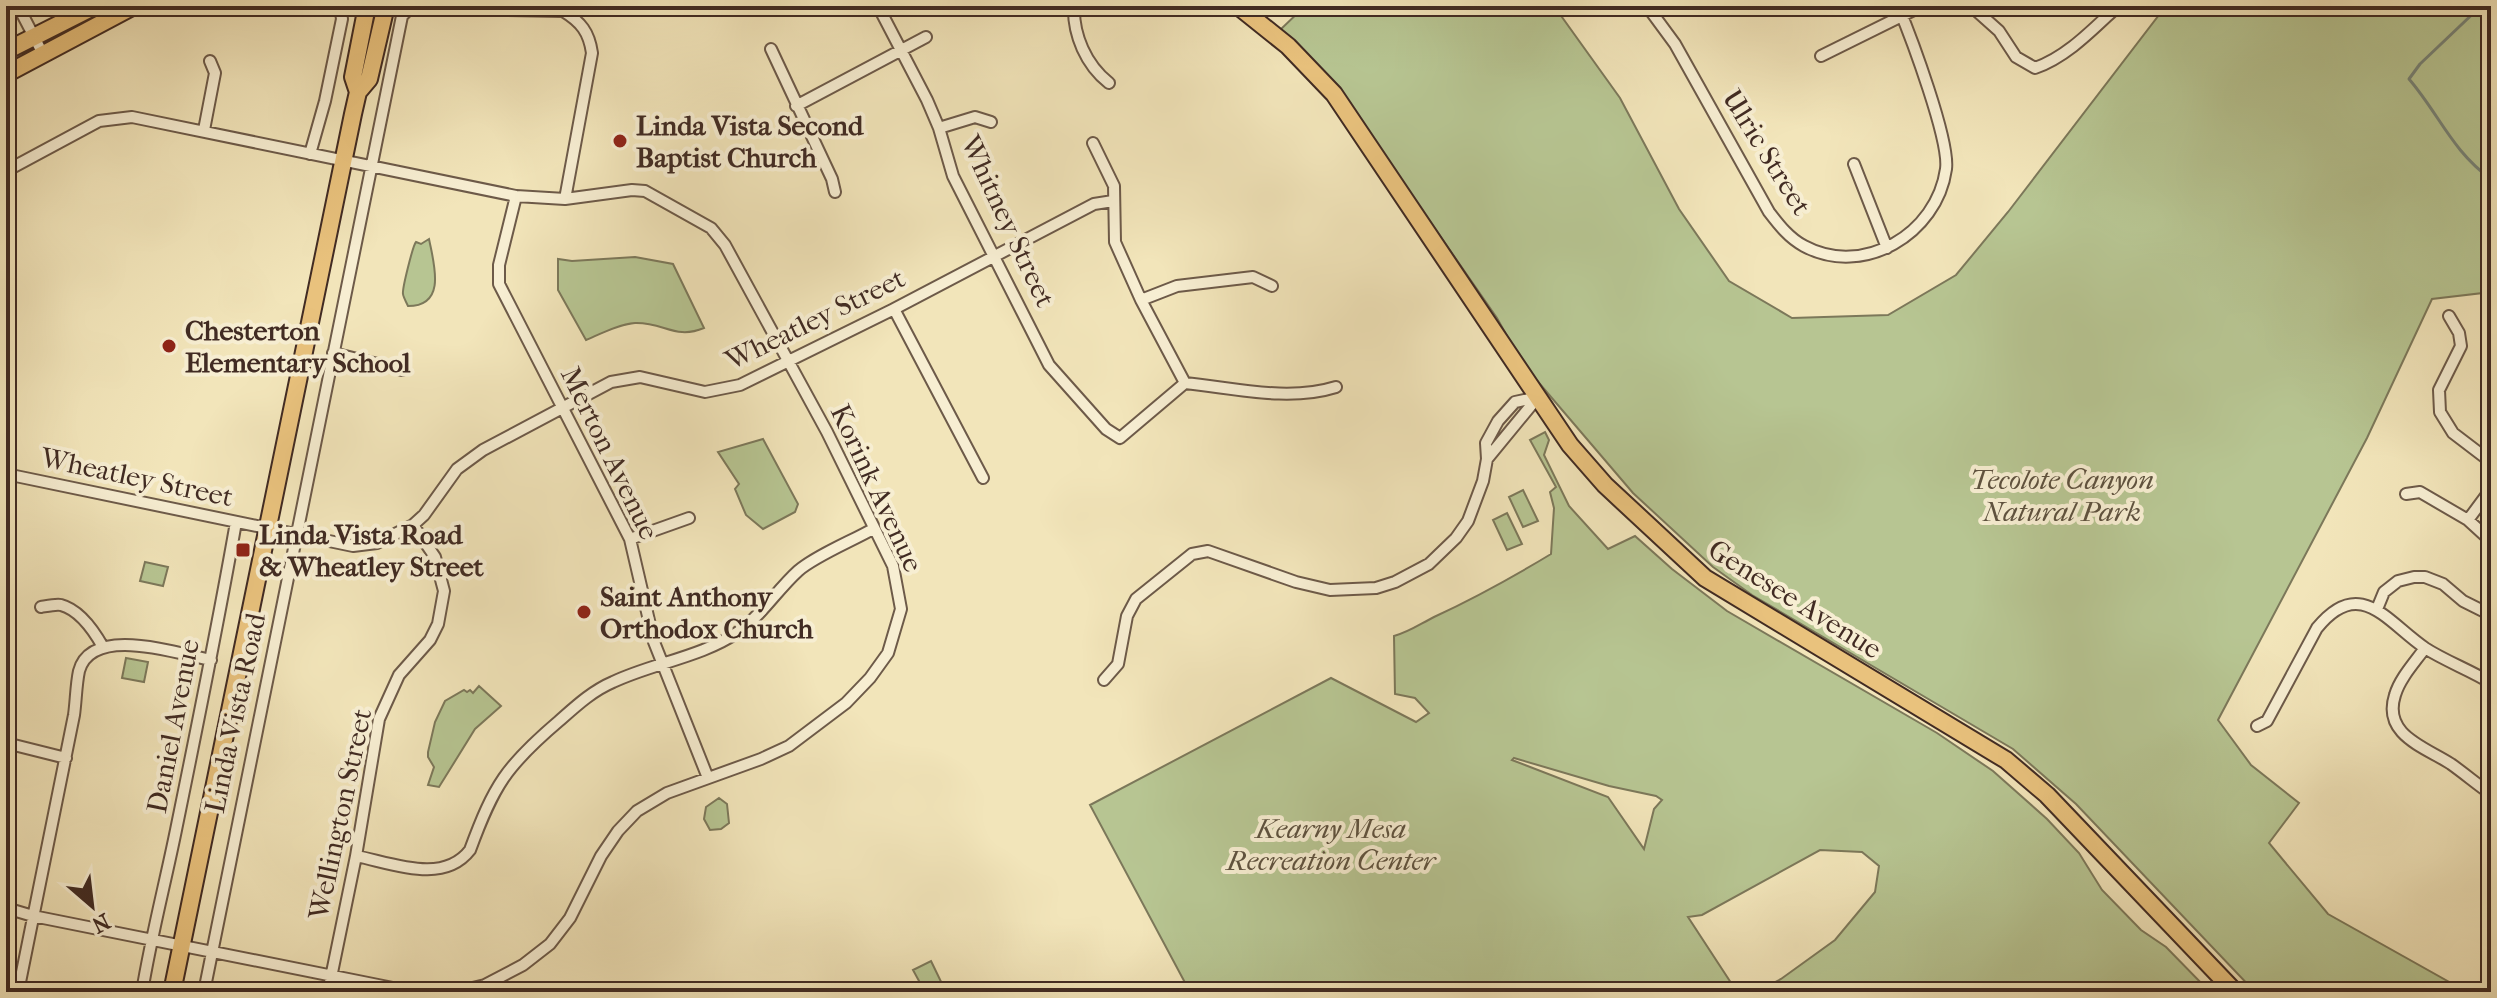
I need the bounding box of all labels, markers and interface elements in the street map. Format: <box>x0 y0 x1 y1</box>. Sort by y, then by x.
street label: Ulric Street <box>1715 83 1819 221</box>
place label: Linda Vista Second Baptist Church <box>636 109 864 174</box>
street label: Whitney Street <box>953 129 1062 312</box>
marker: Linda Vista Second Baptist Church <box>611 132 629 150</box>
street label: Wheatley Street <box>719 261 910 377</box>
place label: Chesterton Elementary School <box>185 314 411 379</box>
marker: Chesterton Elementary School <box>160 337 178 355</box>
street label: Merton Avenue <box>554 361 666 545</box>
street label: Korink Avenue <box>824 399 930 577</box>
street label: Wheatley Street <box>37 440 236 513</box>
park label: Tecolote Canyon Natural Park <box>1970 463 2154 528</box>
place label: Linda Vista Road & Wheatley Street <box>259 518 485 583</box>
street label: Genesee Avenue <box>1702 533 1888 666</box>
marker: Linda Vista Road & Wheatley Street <box>234 541 252 559</box>
place label: Saint Anthony Orthodox Church <box>600 580 814 645</box>
marker: Saint Anthony Orthodox Church <box>575 603 593 621</box>
street label: Linda Vista Road <box>198 609 272 816</box>
street label: Daniel Avenue <box>140 636 206 816</box>
street label: Wellington Street <box>301 705 378 924</box>
park label: Kearny Mesa Recreation Center <box>1225 812 1438 877</box>
north arrow <box>52 866 132 946</box>
text: N <box>87 907 114 938</box>

